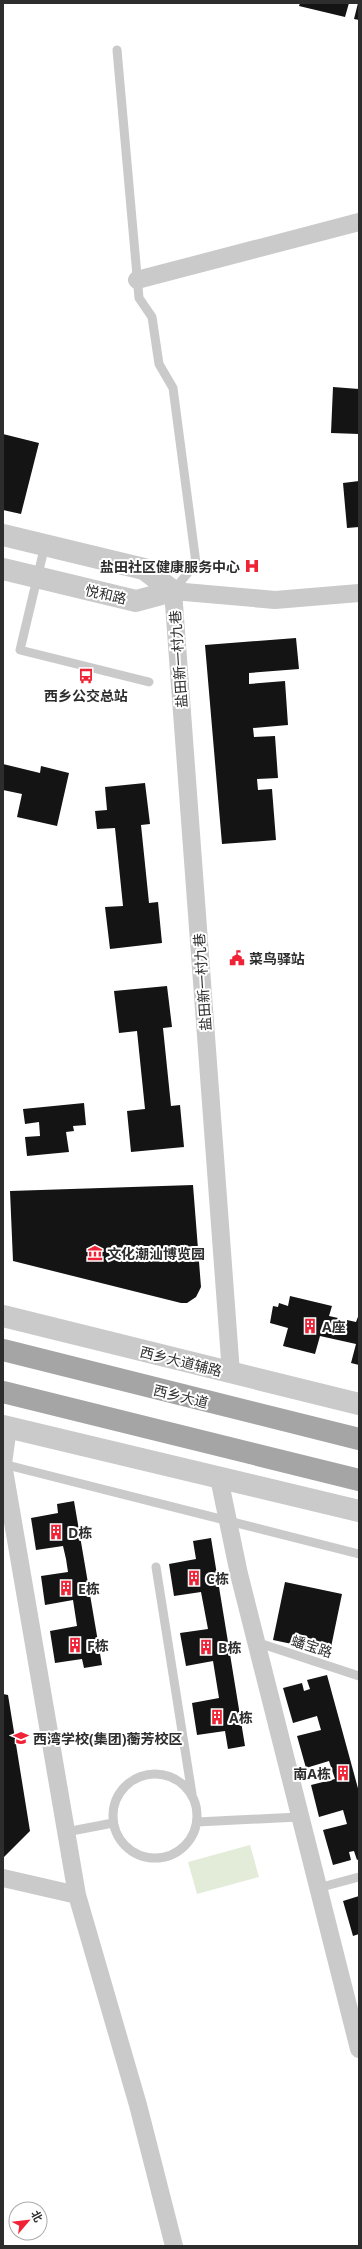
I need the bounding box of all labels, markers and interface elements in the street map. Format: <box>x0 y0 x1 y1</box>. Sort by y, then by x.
place label: 盐田社区健康服务中心 <box>100 557 240 576</box>
hospital icon: 盐田社区健康服务中心 <box>243 557 261 575</box>
street label: 悦和路 <box>83 580 129 608</box>
street label: 盐田新一村九巷 <box>165 609 191 709</box>
bus stop icon: 西乡公交总站 <box>77 667 95 685</box>
place label: 西乡公交总站 <box>44 686 128 705</box>
street label: 盐田新一村九巷 <box>189 932 215 1032</box>
public building icon: 菜鸟驿站 <box>228 949 246 967</box>
place label: 菜鸟驿站 <box>249 949 305 968</box>
museum icon: 文化潮汕博览园 <box>86 1244 104 1262</box>
place label: 文化潮汕博览园 <box>107 1244 205 1263</box>
building icon: A座 <box>301 1317 319 1335</box>
place label: A座 <box>322 1317 346 1336</box>
street label: 西乡大道辅路 <box>138 1342 224 1380</box>
street label: 西乡大道 <box>152 1380 210 1412</box>
building icon: D栋 <box>47 1523 65 1541</box>
place label: D栋 <box>68 1523 92 1542</box>
building icon: C栋 <box>185 1569 203 1587</box>
place label: C栋 <box>206 1569 229 1588</box>
building icon: E栋 <box>57 1579 75 1597</box>
place label: E栋 <box>78 1579 100 1598</box>
street label: 蟠宝路 <box>289 1630 335 1662</box>
building icon: F栋 <box>66 1636 84 1654</box>
place label: F栋 <box>87 1636 109 1655</box>
building icon: B栋 <box>197 1638 215 1656</box>
place label: B栋 <box>218 1638 241 1657</box>
building icon: A栋 <box>208 1708 226 1726</box>
place label: A栋 <box>229 1708 253 1727</box>
school or university icon: 西湾学校(集团)蘅芳校区 <box>12 1729 30 1747</box>
place label: 西湾学校(集团)蘅芳校区 <box>33 1729 183 1748</box>
place label: 南A栋 <box>293 1764 331 1783</box>
building icon: 南A栋 <box>334 1764 352 1782</box>
north arrow <box>8 2201 48 2241</box>
text: 北 <box>28 2208 46 2224</box>

